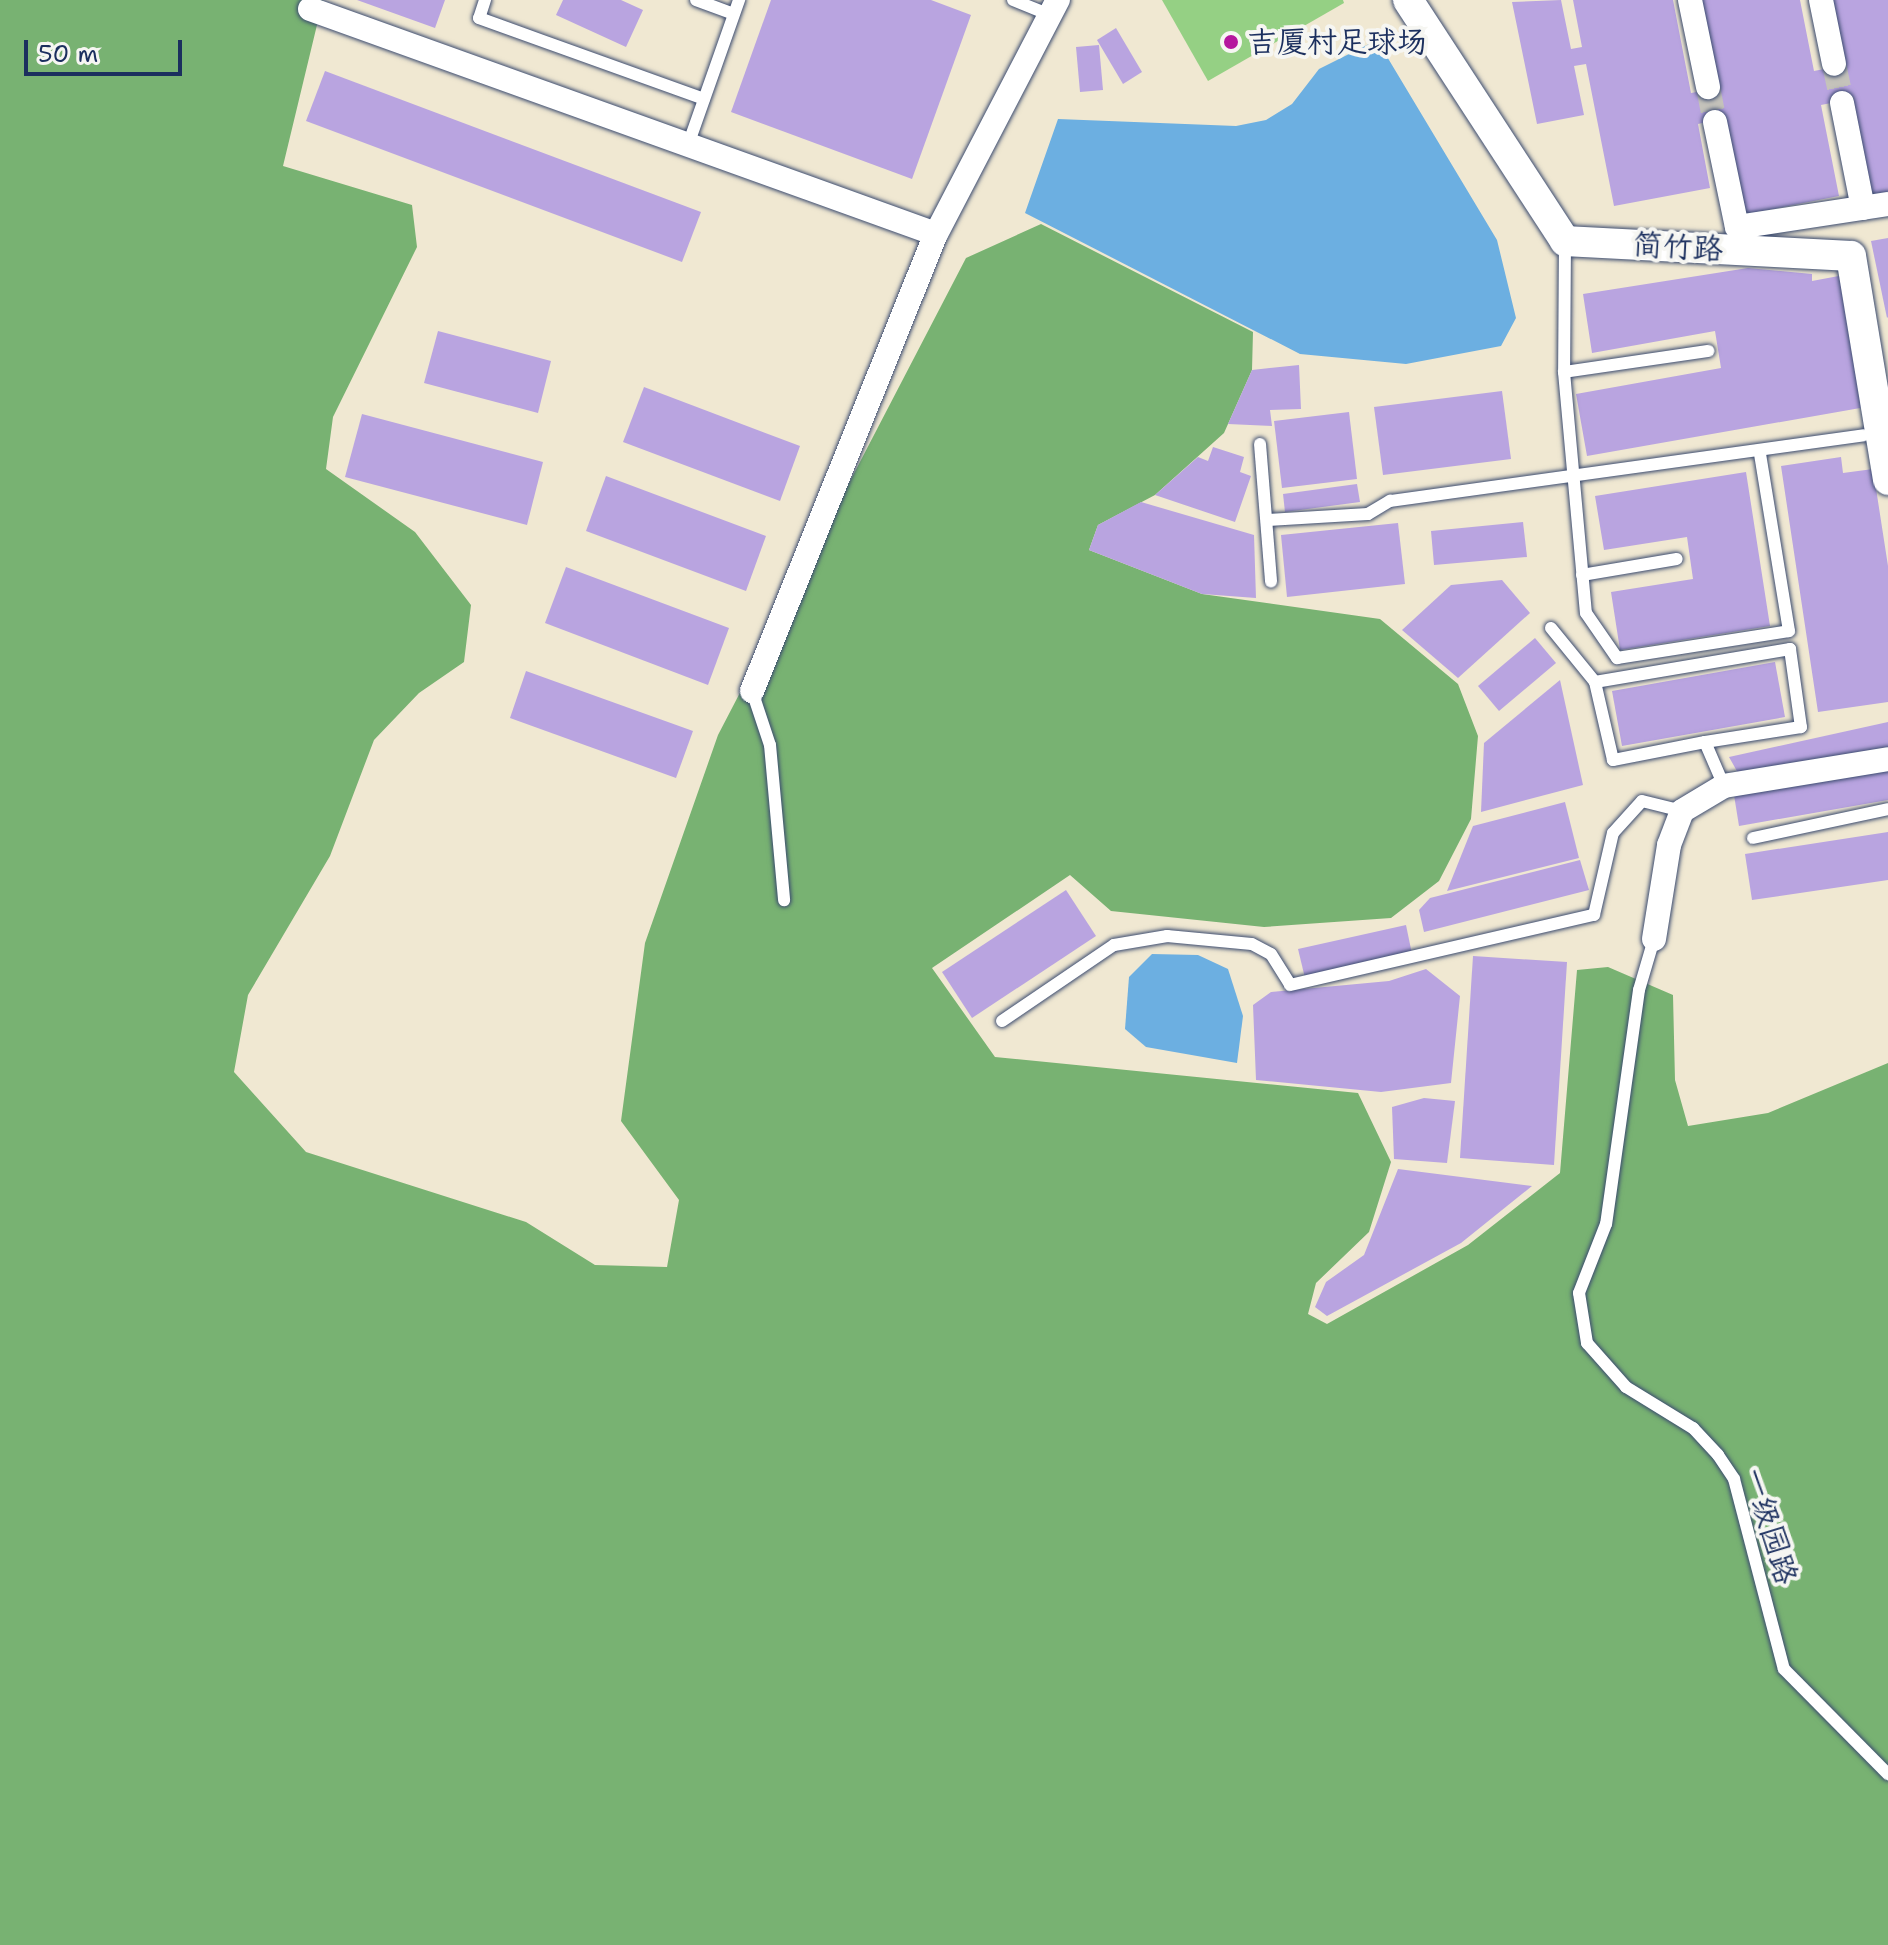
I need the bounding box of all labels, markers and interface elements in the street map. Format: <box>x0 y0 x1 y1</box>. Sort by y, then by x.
scale bar <box>28 24 186 74</box>
place label: 吉厦村足球场 <box>1247 24 1427 60</box>
marker: 吉厦村足球场 <box>1222 33 1240 51</box>
text: 50 m <box>38 38 98 70</box>
street label: 简竹路 <box>1632 227 1724 267</box>
street label: 一级园路 <box>1735 1463 1805 1589</box>

